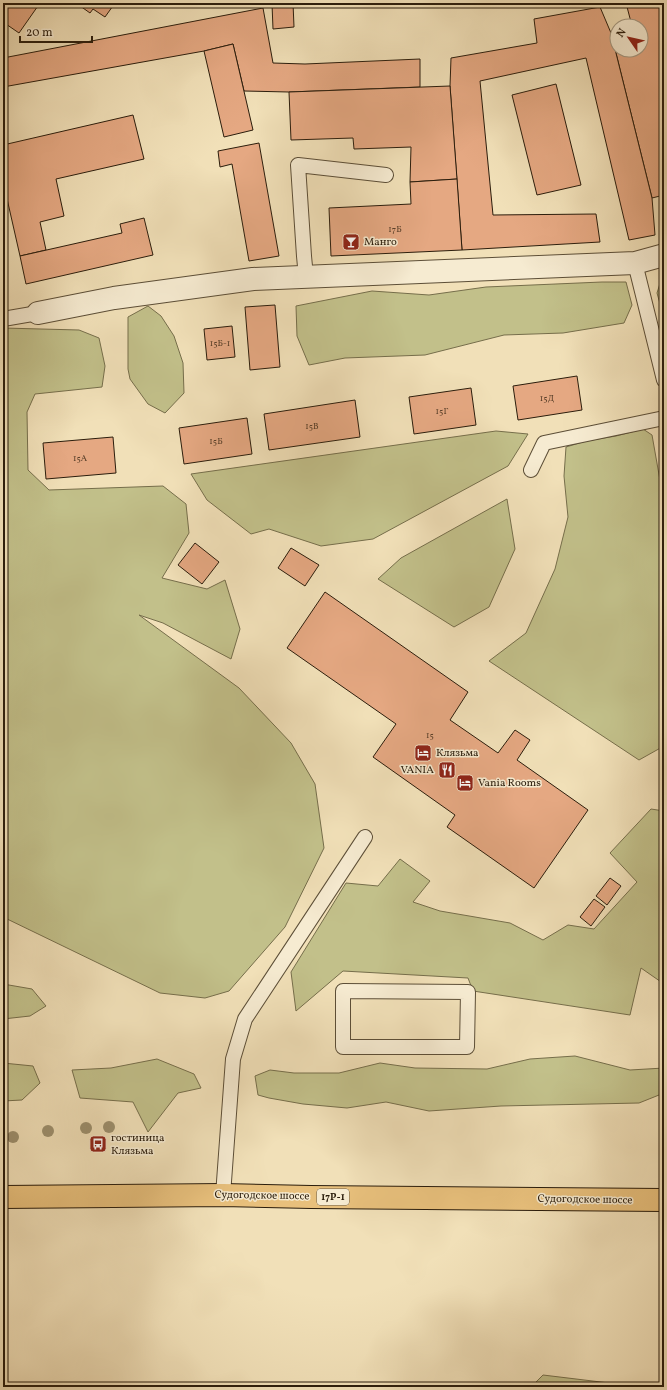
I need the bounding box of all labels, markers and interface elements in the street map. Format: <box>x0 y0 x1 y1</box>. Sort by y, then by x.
scale bar <box>20 18 92 44</box>
north arrow <box>609 18 649 58</box>
text: 20 m <box>26 25 53 41</box>
text: N <box>613 26 630 41</box>
house number: 17Б <box>388 223 402 236</box>
bar icon: Манго <box>341 232 361 252</box>
place label: Манго <box>364 235 397 250</box>
house number: 15Б-1 <box>210 337 230 350</box>
house number: 15Д <box>540 392 555 405</box>
house number: 15Г <box>436 405 448 418</box>
house number: 15В <box>305 420 319 433</box>
house number: 15Б <box>209 435 223 448</box>
house number: 15А <box>73 452 88 465</box>
house number: 15 <box>426 729 434 742</box>
hotel icon: Клязьма <box>413 743 433 763</box>
place label: Клязьма <box>436 746 479 761</box>
restaurant icon: VANIA <box>437 760 457 780</box>
place label: VANIA <box>400 763 434 778</box>
hotel icon: Vania Rooms <box>455 773 475 793</box>
place label: Vania Rooms <box>478 776 541 791</box>
place label: гостиница Клязьма <box>111 1131 165 1159</box>
bus stop icon: гостиница Клязьма <box>88 1134 108 1154</box>
street label: Судогодское шоссе <box>214 1188 310 1204</box>
road number: 17Р-1 <box>317 1189 349 1205</box>
street label: Судогодское шоссе <box>537 1192 633 1208</box>

